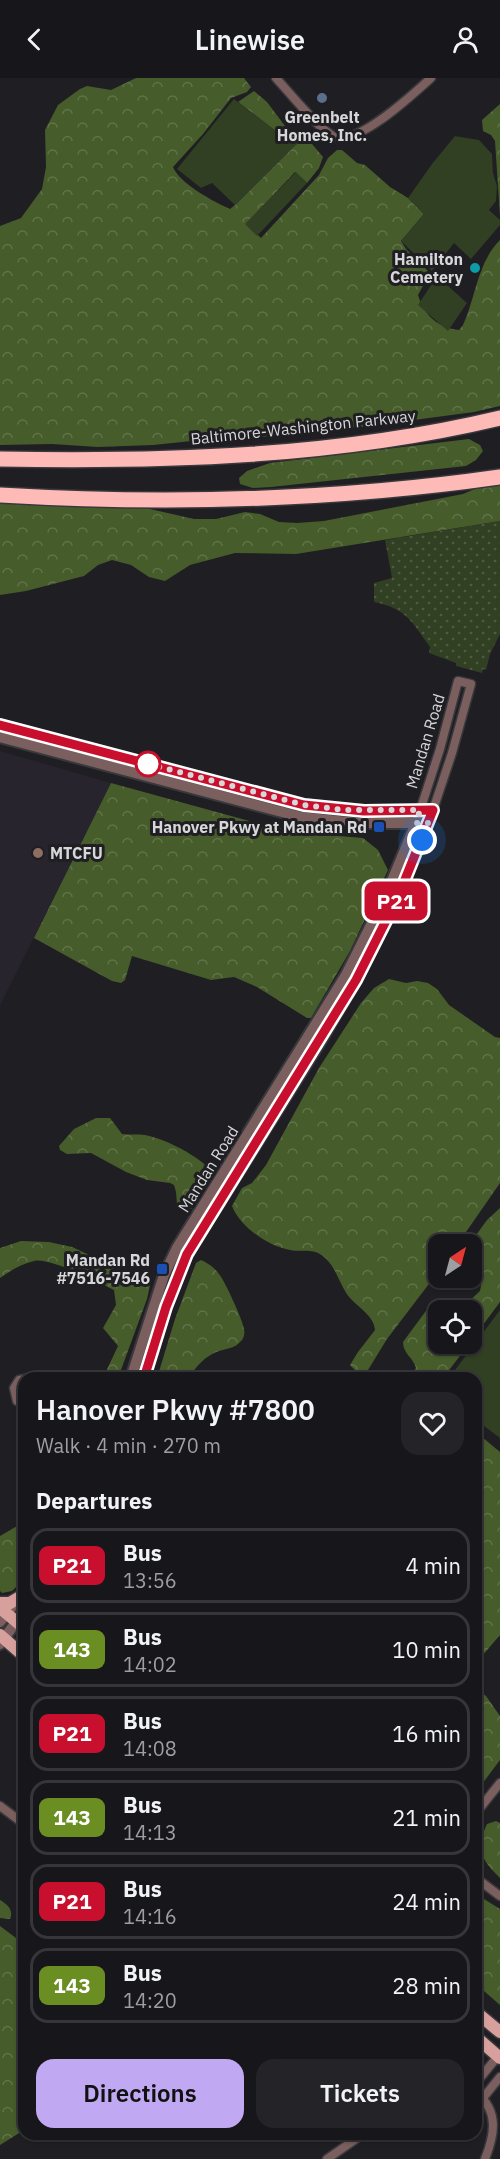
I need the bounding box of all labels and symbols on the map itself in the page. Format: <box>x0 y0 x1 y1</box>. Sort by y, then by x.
marker: Greenbelt Homes, Inc. <box>315 91 329 105</box>
place label: Greenbelt Homes, Inc. <box>277 107 367 145</box>
place label: Hamilton Cemetery <box>390 249 463 287</box>
marker: Hamilton Cemetery <box>468 261 482 275</box>
street label: Baltimore-Washington Parkway <box>189 405 417 449</box>
street label: Mandan Road <box>401 691 449 791</box>
unlabelled marker <box>135 751 161 777</box>
place label: Hanover Pkwy at Mandan Rd <box>152 817 367 837</box>
marker: Hanover Pkwy at Mandan Rd <box>372 820 386 834</box>
your location <box>407 825 437 855</box>
place label: MTCFU <box>50 843 103 863</box>
marker: MTCFU <box>31 846 45 860</box>
line badge: P21 <box>362 882 430 920</box>
street label: Mandan Road <box>174 1122 242 1216</box>
north arrow <box>428 1234 482 1288</box>
place label: Mandan Rd #7516-7546 <box>57 1250 150 1288</box>
marker: Mandan Rd #7516-7546 <box>155 1262 169 1276</box>

